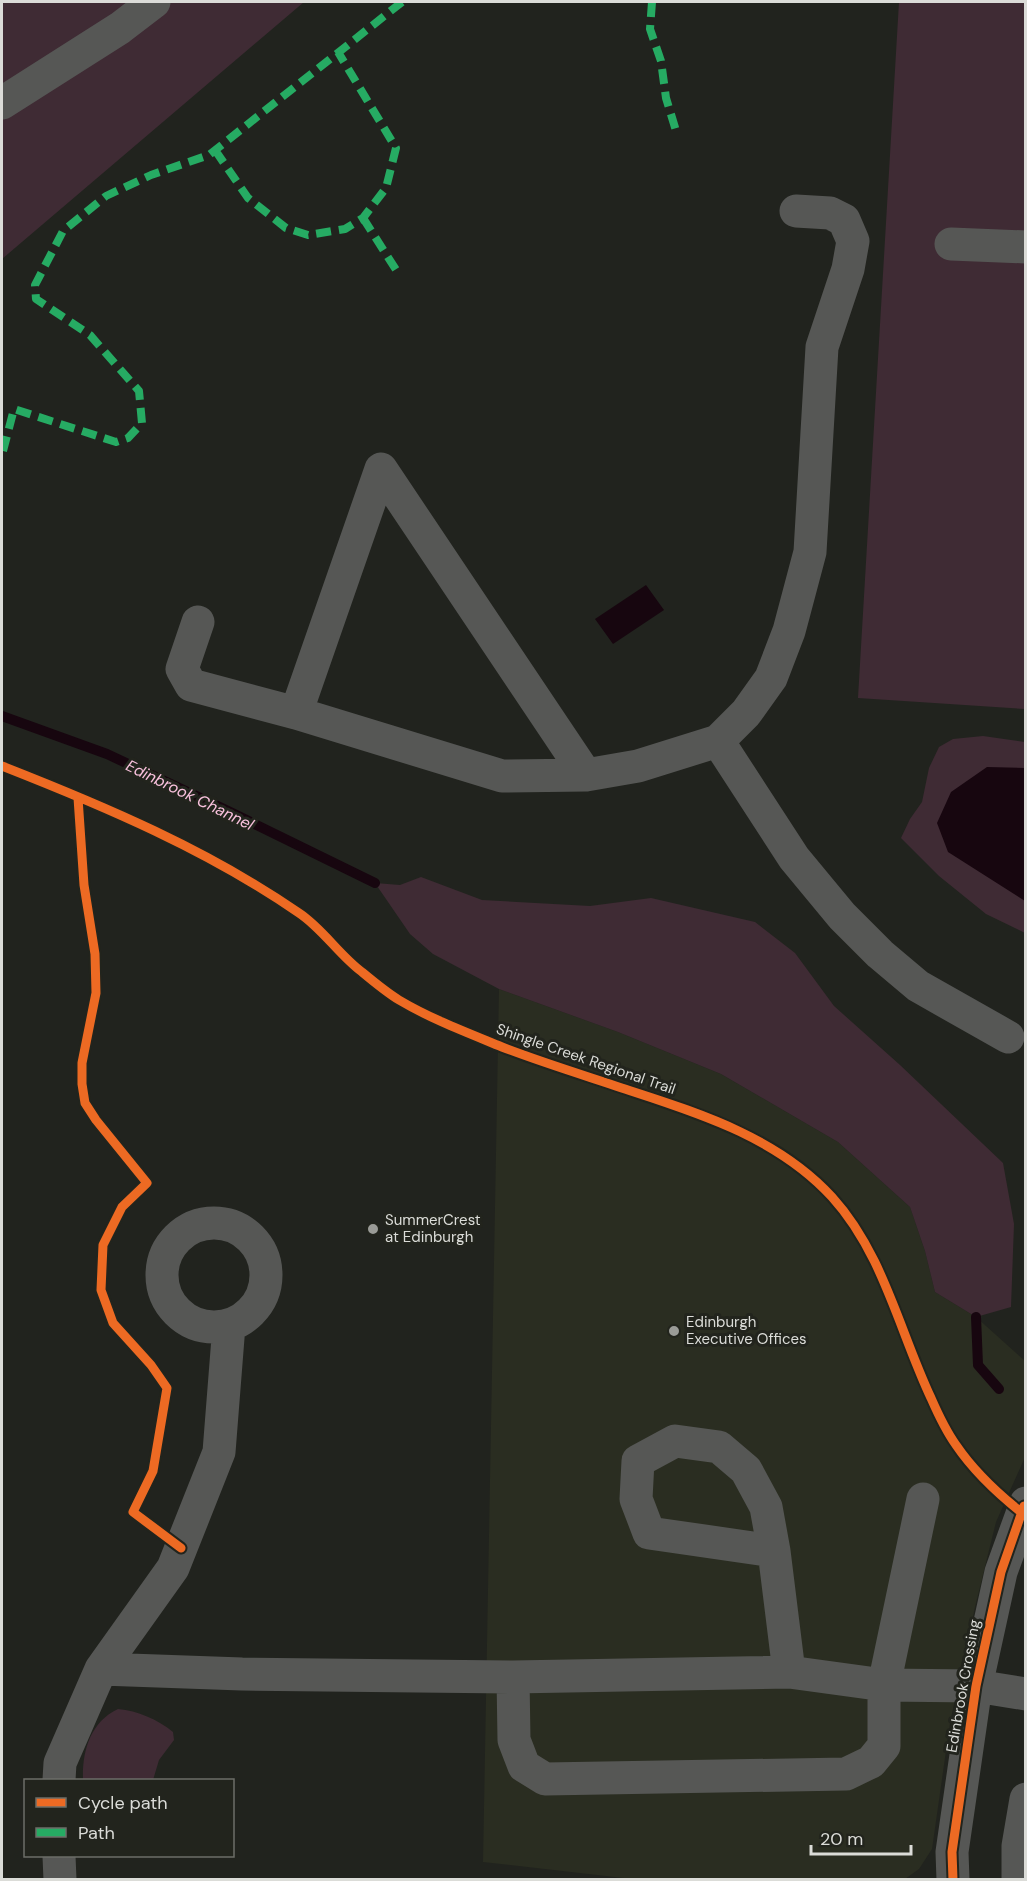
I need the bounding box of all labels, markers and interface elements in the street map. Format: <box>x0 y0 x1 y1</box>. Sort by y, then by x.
water label: Edinbrook Channel <box>123 755 258 835</box>
street label: Shingle Creek Regional Trail <box>494 1019 678 1099</box>
place label: SummerCrest at Edinburgh <box>385 1210 481 1247</box>
marker: SummerCrest at Edinburgh <box>366 1222 380 1236</box>
place label: Edinburgh Executive Offices <box>686 1312 807 1349</box>
marker: Edinburgh Executive Offices <box>667 1324 681 1338</box>
street label: Edinbrook Crossing <box>941 1618 985 1754</box>
legend <box>24 1779 234 1857</box>
text: Cycle path <box>78 1791 168 1815</box>
scale bar <box>811 1818 912 1856</box>
text: Path <box>78 1821 115 1845</box>
text: 20 m <box>820 1827 863 1851</box>

